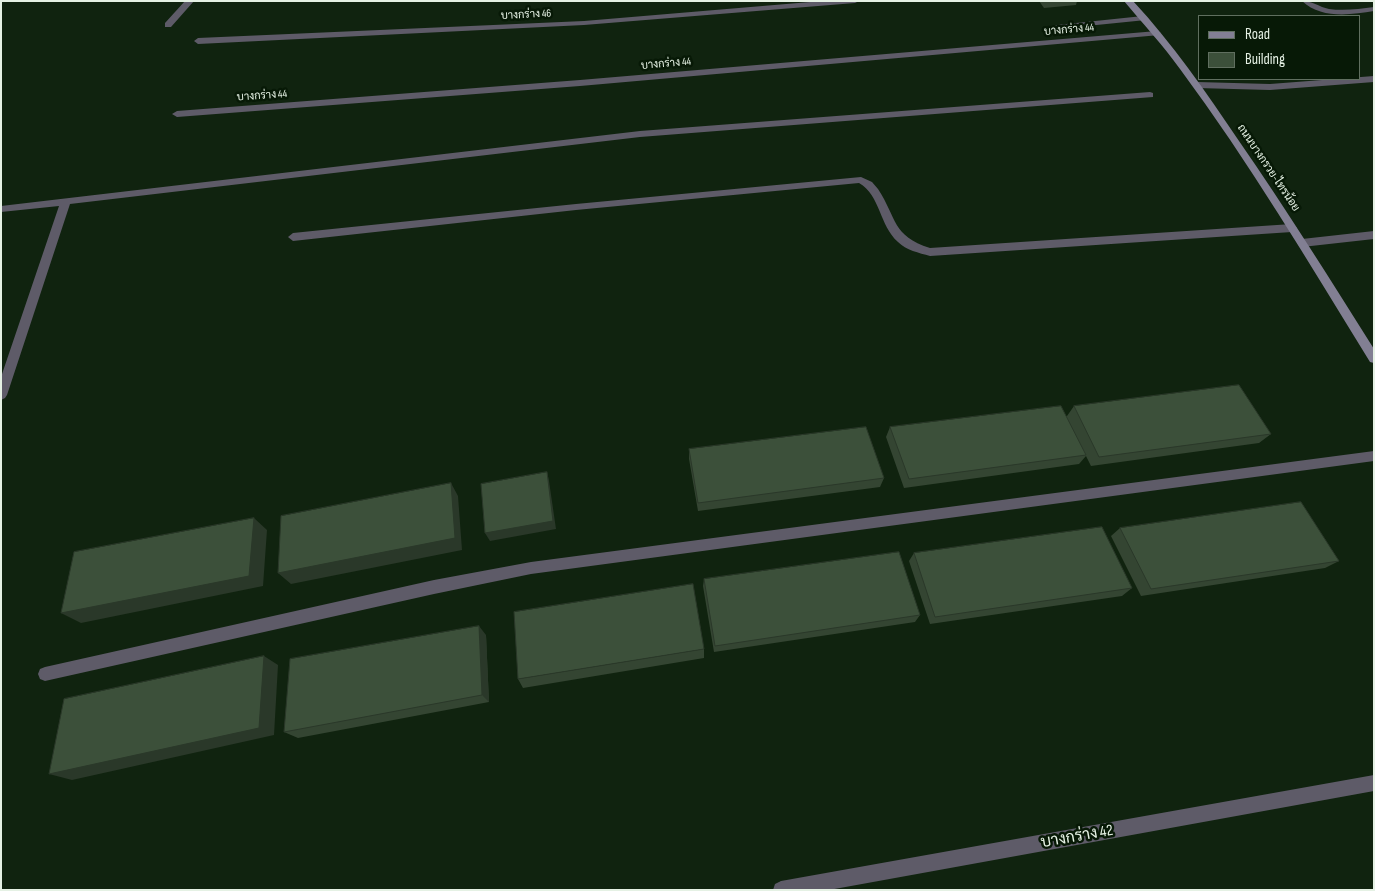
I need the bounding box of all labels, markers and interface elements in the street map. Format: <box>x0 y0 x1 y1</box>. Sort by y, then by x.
street label: บางกร่าง 46 <box>500 7 552 23</box>
legend <box>1198 15 1360 80</box>
street label: บางกร่าง 44 <box>1043 21 1095 39</box>
text: Road <box>1245 25 1270 44</box>
text: Building <box>1245 50 1285 69</box>
street label: บางกร่าง 44 <box>640 55 692 73</box>
street label: บางกร่าง 44 <box>236 88 288 104</box>
street label: ถนนบางกรวย-ไทรน้อย <box>1234 122 1302 214</box>
street label: บางกร่าง 42 <box>1039 821 1115 853</box>

